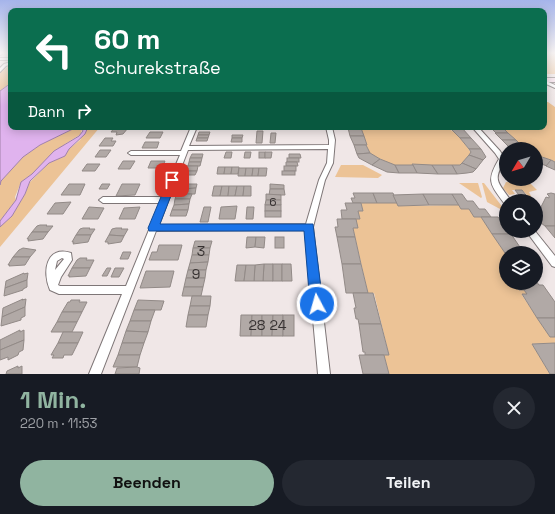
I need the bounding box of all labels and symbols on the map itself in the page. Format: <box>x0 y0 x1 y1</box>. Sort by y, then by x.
north arrow <box>499 142 543 186</box>
pin <box>155 163 189 197</box>
house number: 6 <box>269 194 277 210</box>
house number: 3 <box>197 242 205 260</box>
house number: 9 <box>192 265 200 283</box>
position arrow <box>296 283 338 325</box>
house number: 28 <box>248 316 266 334</box>
house number: 24 <box>270 316 287 334</box>

